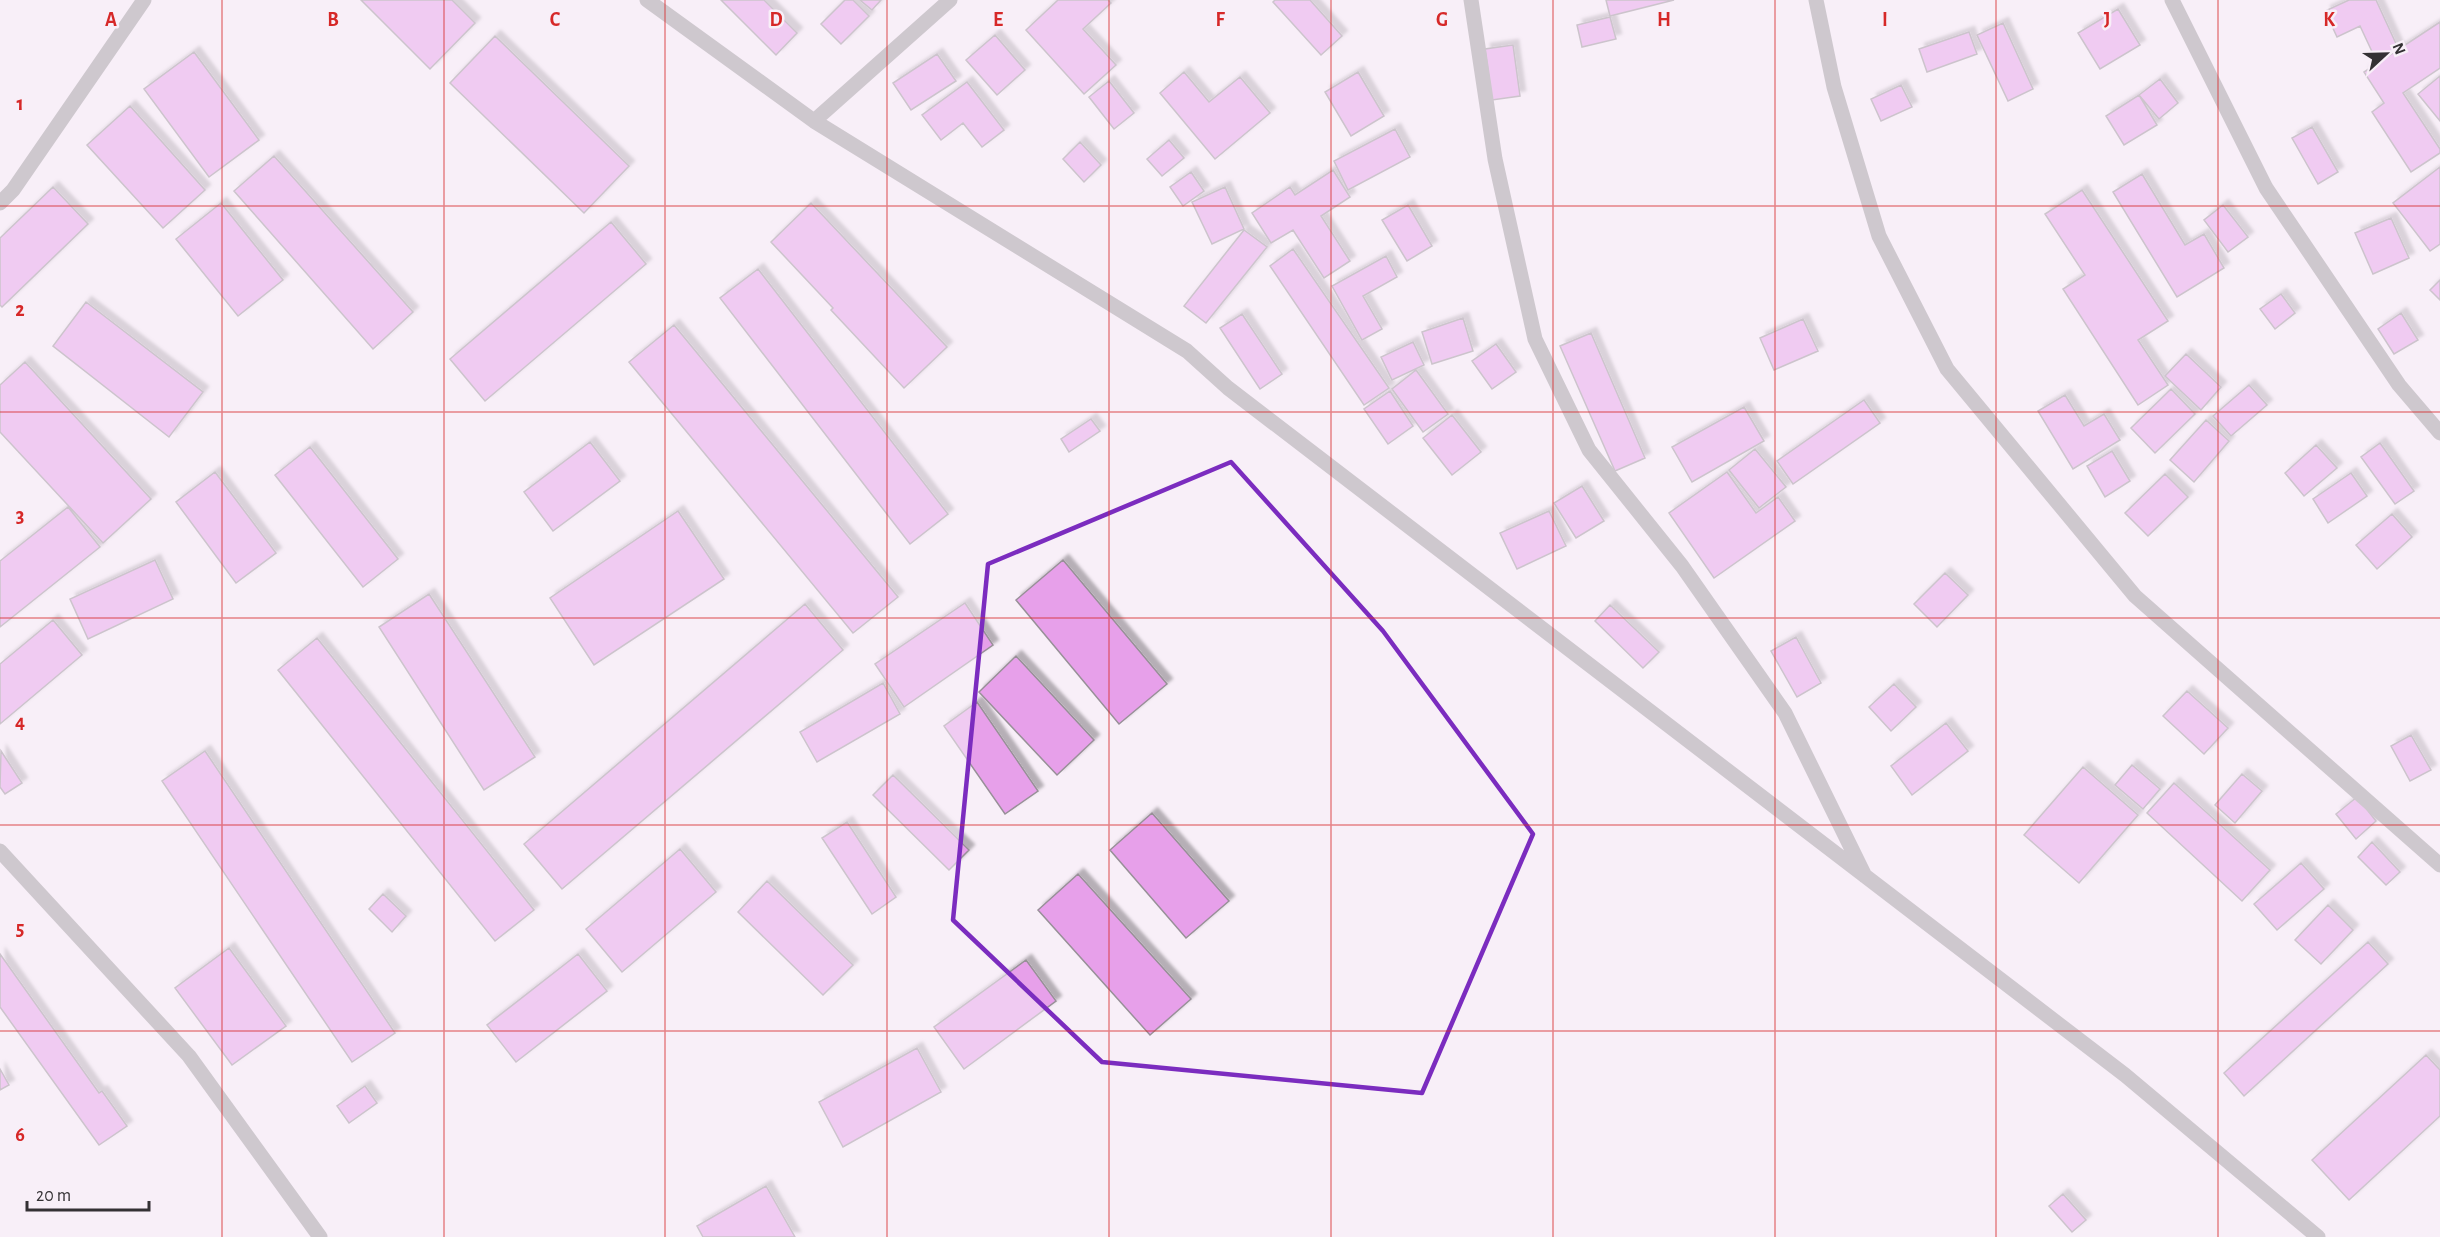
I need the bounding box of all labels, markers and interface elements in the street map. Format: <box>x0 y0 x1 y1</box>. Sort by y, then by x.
text: A <box>105 10 117 30</box>
text: B <box>327 10 339 30</box>
text: C <box>550 10 561 30</box>
text: D <box>769 10 783 30</box>
text: E <box>993 10 1003 30</box>
text: F <box>1215 10 1225 30</box>
text: G <box>1436 10 1448 30</box>
text: H <box>1657 10 1671 30</box>
text: I <box>1882 10 1888 30</box>
text: J <box>2104 10 2110 30</box>
text: K <box>2323 10 2335 30</box>
north arrow <box>2356 24 2416 84</box>
text: N <box>2389 41 2408 57</box>
text: 1 <box>16 94 24 114</box>
text: 2 <box>15 300 25 320</box>
text: 3 <box>16 506 24 526</box>
text: 4 <box>15 712 25 732</box>
text: 5 <box>16 919 24 939</box>
text: 6 <box>15 1125 25 1145</box>
scale bar <box>27 1174 148 1212</box>
text: 20 m <box>36 1187 71 1205</box>

